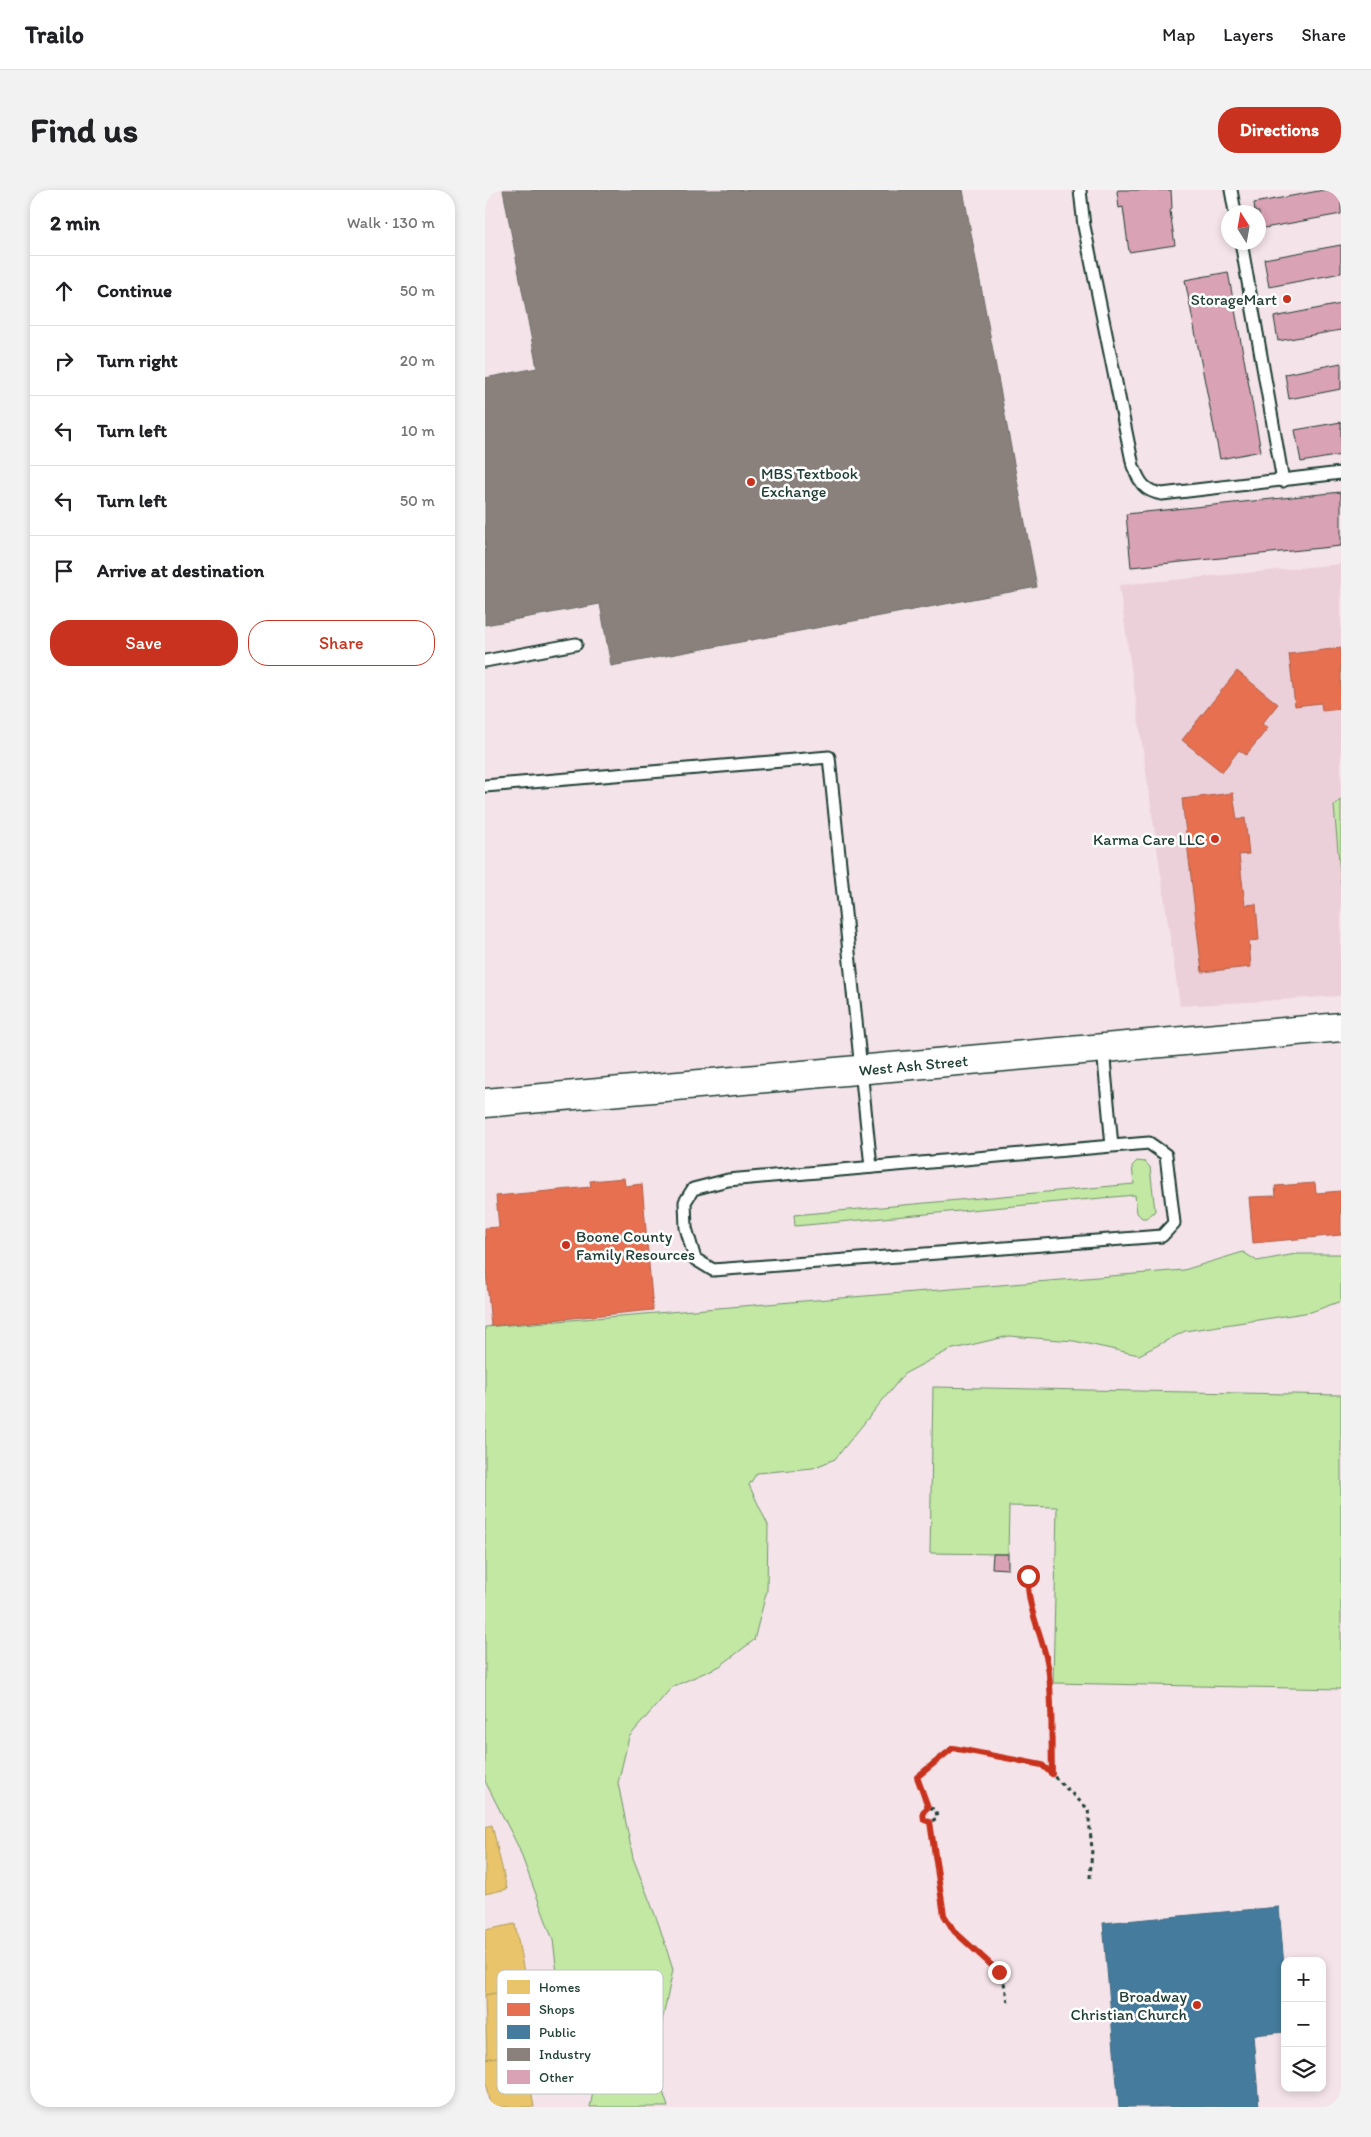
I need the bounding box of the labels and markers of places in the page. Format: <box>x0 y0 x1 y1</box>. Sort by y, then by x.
place label: StorageMart <box>1191 290 1277 309</box>
marker: StorageMart <box>1281 293 1293 305</box>
place label: MBS Textbook Exchange <box>761 464 859 501</box>
marker: MBS Textbook Exchange <box>745 476 757 488</box>
place label: Karma Care LLC <box>1093 830 1205 849</box>
marker: Karma Care LLC <box>1209 833 1221 845</box>
place label: Boone County Family Resources <box>576 1227 695 1264</box>
marker: Boone County Family Resources <box>560 1239 572 1251</box>
place label: Broadway Christian Church <box>1070 1987 1187 2024</box>
marker: Broadway Christian Church <box>1191 1999 1203 2011</box>

